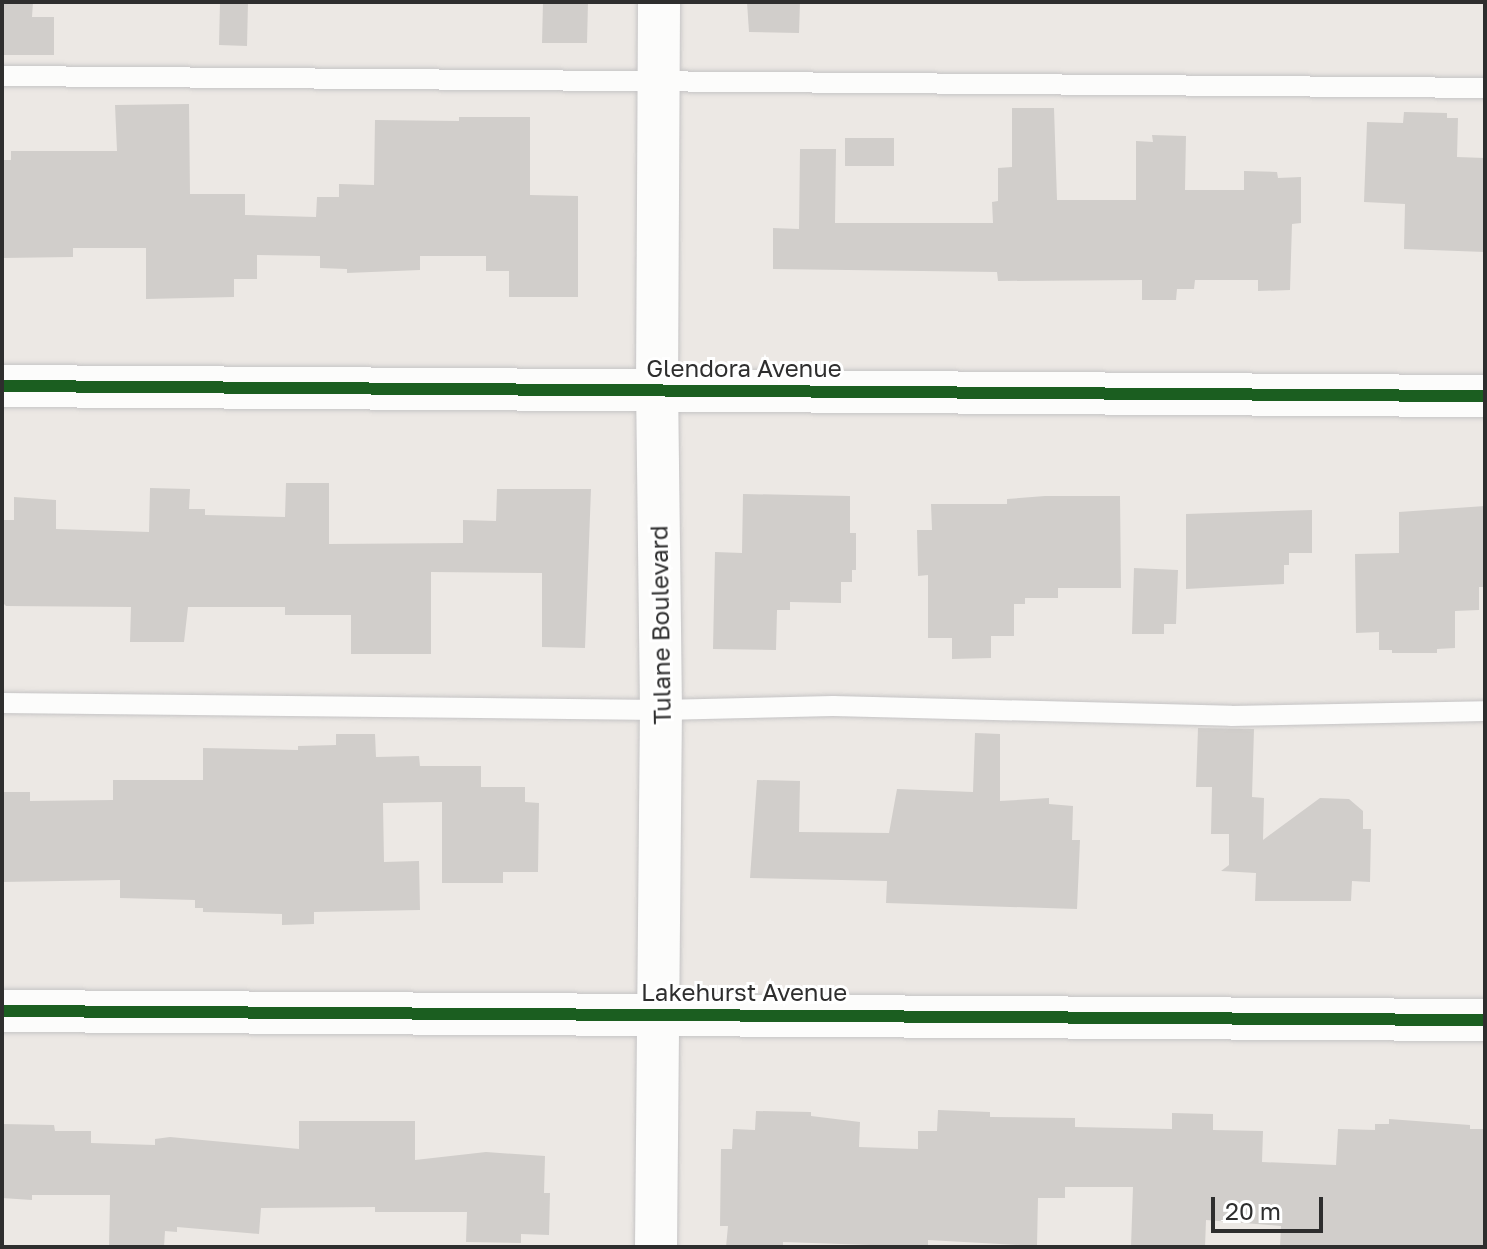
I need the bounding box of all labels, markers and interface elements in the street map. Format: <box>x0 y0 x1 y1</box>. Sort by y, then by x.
street label: Glendora Avenue <box>646 354 842 382</box>
street label: Tulane Boulevard <box>644 525 676 725</box>
street label: Lakehurst Avenue <box>641 978 847 1006</box>
scale bar <box>1215 1181 1327 1231</box>
text: 20 m <box>1225 1196 1281 1225</box>

